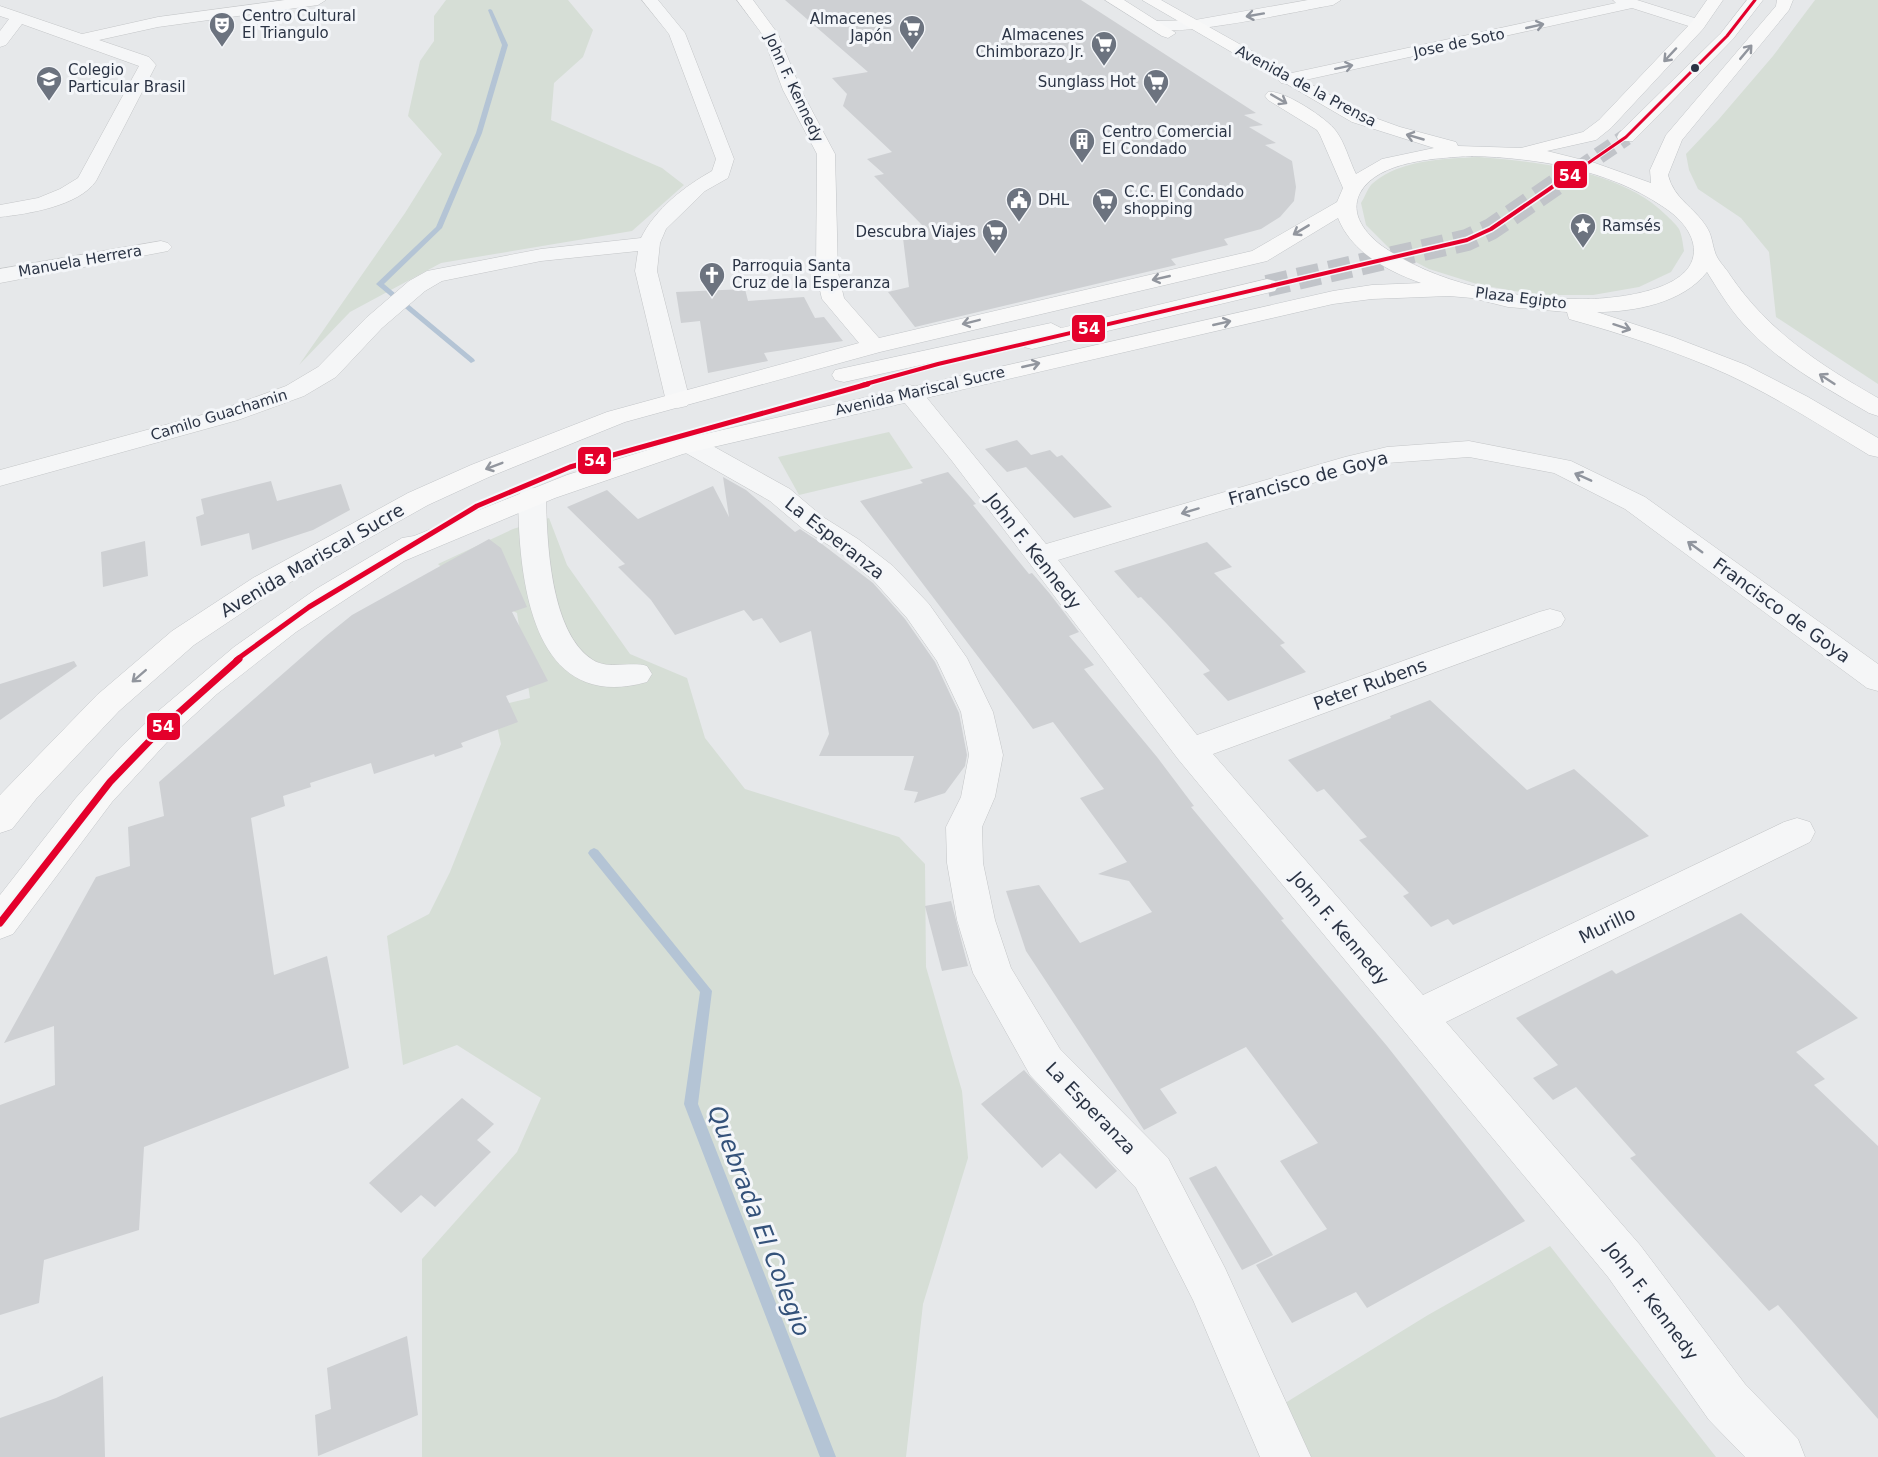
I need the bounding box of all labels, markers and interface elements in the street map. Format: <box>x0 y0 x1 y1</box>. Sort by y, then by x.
place label: Centro Cultural El Triangulo <box>242 7 356 42</box>
one-way arrow <box>1245 9 1265 20</box>
theatre icon: Centro Cultural El Triangulo <box>207 10 237 48</box>
place label: Almacenes Japón <box>810 10 892 45</box>
supermarket icon: Almacenes Japón <box>897 13 927 51</box>
one-way arrow <box>1524 20 1544 31</box>
street label: Jose de Soto <box>1411 25 1506 62</box>
place label: Almacenes Chimborazo Jr. <box>975 26 1084 61</box>
supermarket icon: Almacenes Chimborazo Jr. <box>1089 29 1119 67</box>
street label: John F. Kennedy <box>760 30 827 145</box>
street label: Avenida de la Prensa <box>1233 41 1379 131</box>
one-way arrow <box>1740 44 1753 60</box>
one-way arrow <box>1662 47 1677 62</box>
place label: Colegio Particular Brasil <box>68 61 186 96</box>
one-way arrow <box>1334 61 1353 72</box>
unlabelled marker <box>1689 62 1701 74</box>
school or university icon: Colegio Particular Brasil <box>34 64 64 102</box>
supermarket icon: Sunglass Hot <box>1141 67 1171 105</box>
place label: Sunglass Hot <box>1038 73 1136 91</box>
one-way arrow <box>1270 93 1287 105</box>
place label: Centro Comercial El Condado <box>1102 123 1232 158</box>
building icon: Centro Comercial El Condado <box>1067 126 1097 164</box>
one-way arrow <box>1406 131 1425 142</box>
line badge: 54 <box>1553 160 1588 189</box>
text: 54 <box>1559 166 1581 185</box>
place label: C.C. El Condado shopping <box>1124 183 1244 218</box>
public building icon: DHL <box>1004 185 1034 223</box>
supermarket icon: C.C. El Condado shopping <box>1090 186 1120 224</box>
place label: DHL <box>1038 191 1070 209</box>
place icon: Ramsés <box>1568 211 1598 249</box>
supermarket icon: Descubra Viajes <box>980 217 1010 255</box>
place label: Ramsés <box>1602 217 1661 235</box>
place label: Descubra Viajes <box>856 223 976 241</box>
one-way arrow <box>1293 225 1310 237</box>
street label: Manuela Herrera <box>17 241 143 281</box>
place label: Parroquia Santa Cruz de la Esperanza <box>732 257 890 292</box>
church icon: Parroquia Santa Cruz de la Esperanza <box>697 260 727 298</box>
one-way arrow <box>1151 273 1171 284</box>
street label: Plaza Egipto <box>1474 283 1568 313</box>
line badge: 54 <box>1071 314 1106 343</box>
one-way arrow <box>1212 316 1231 328</box>
one-way arrow <box>961 317 980 329</box>
text: 54 <box>1078 319 1100 338</box>
one-way arrow <box>1612 322 1631 333</box>
one-way arrow <box>1021 359 1041 370</box>
street label: Avenida Mariscal Sucre <box>833 363 1007 419</box>
one-way arrow <box>1820 373 1836 385</box>
street label: Camilo Guachamin <box>148 386 290 444</box>
line badge: 54 <box>577 446 612 475</box>
street label: Francisco de Goya <box>1226 447 1390 509</box>
text: 54 <box>584 451 606 470</box>
one-way arrow <box>486 461 504 472</box>
one-way arrow <box>1574 471 1593 482</box>
street label: John F. Kennedy <box>981 488 1086 614</box>
street label: La Esperanza <box>781 493 889 583</box>
street label: Avenida Mariscal Sucre <box>217 499 407 621</box>
one-way arrow <box>1181 506 1200 517</box>
one-way arrow <box>1687 540 1703 553</box>
street label: Francisco de Goya <box>1709 553 1855 667</box>
street label: Peter Rubens <box>1311 654 1429 714</box>
one-way arrow <box>132 669 147 683</box>
line badge: 54 <box>146 712 181 741</box>
text: 54 <box>152 717 174 736</box>
street label: John F. Kennedy <box>1286 866 1394 989</box>
street label: Murillo <box>1575 902 1639 948</box>
street label: La Esperanza <box>1042 1057 1140 1159</box>
water label: Quebrada El Colegio <box>702 1102 816 1340</box>
street label: John F. Kennedy <box>1600 1237 1703 1364</box>

